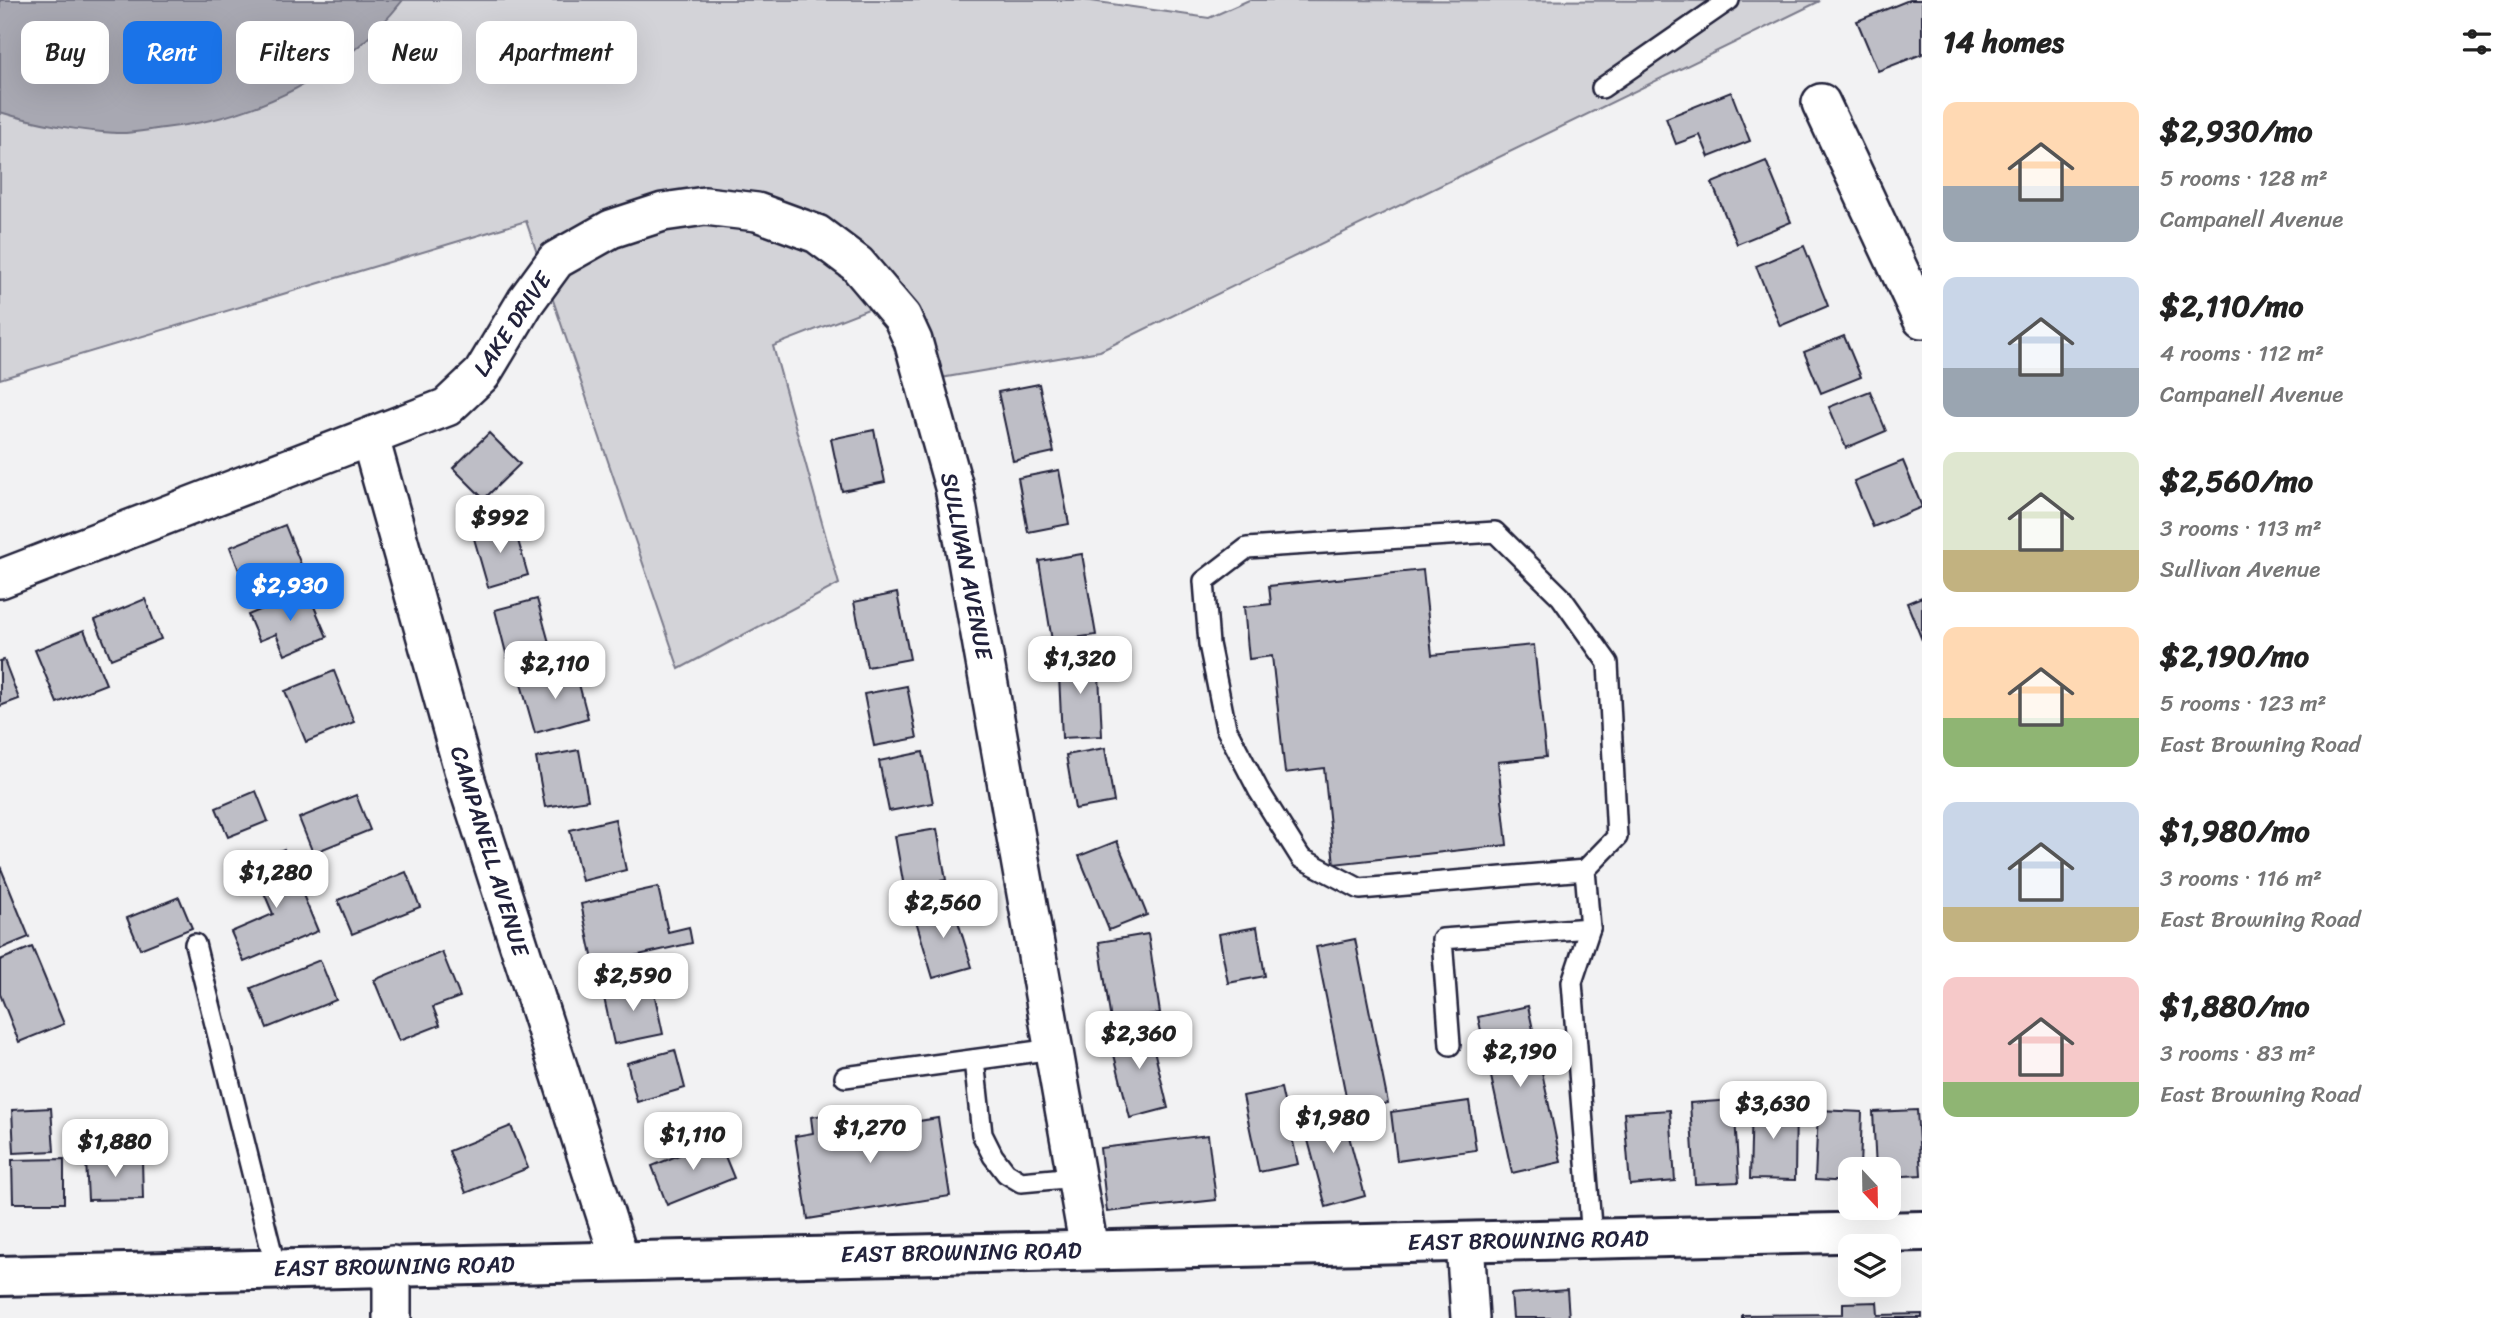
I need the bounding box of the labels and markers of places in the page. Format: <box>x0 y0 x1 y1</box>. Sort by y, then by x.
pin: $992 <box>459 496 541 555</box>
pin: $2,930 <box>233 564 347 623</box>
pin: $1,320 <box>1023 636 1137 696</box>
pin: $2,110 <box>498 642 612 701</box>
pin: $1,280 <box>219 850 333 910</box>
pin: $2,560 <box>886 880 1000 940</box>
pin: $2,590 <box>576 954 690 1013</box>
pin: $2,360 <box>1082 1012 1196 1071</box>
pin: $2,190 <box>1463 1030 1577 1089</box>
pin: $3,630 <box>1716 1082 1830 1141</box>
pin: $1,980 <box>1276 1096 1390 1155</box>
pin: $1,270 <box>813 1106 927 1165</box>
pin: $1,110 <box>636 1112 750 1172</box>
pin: $1,880 <box>58 1120 172 1179</box>

